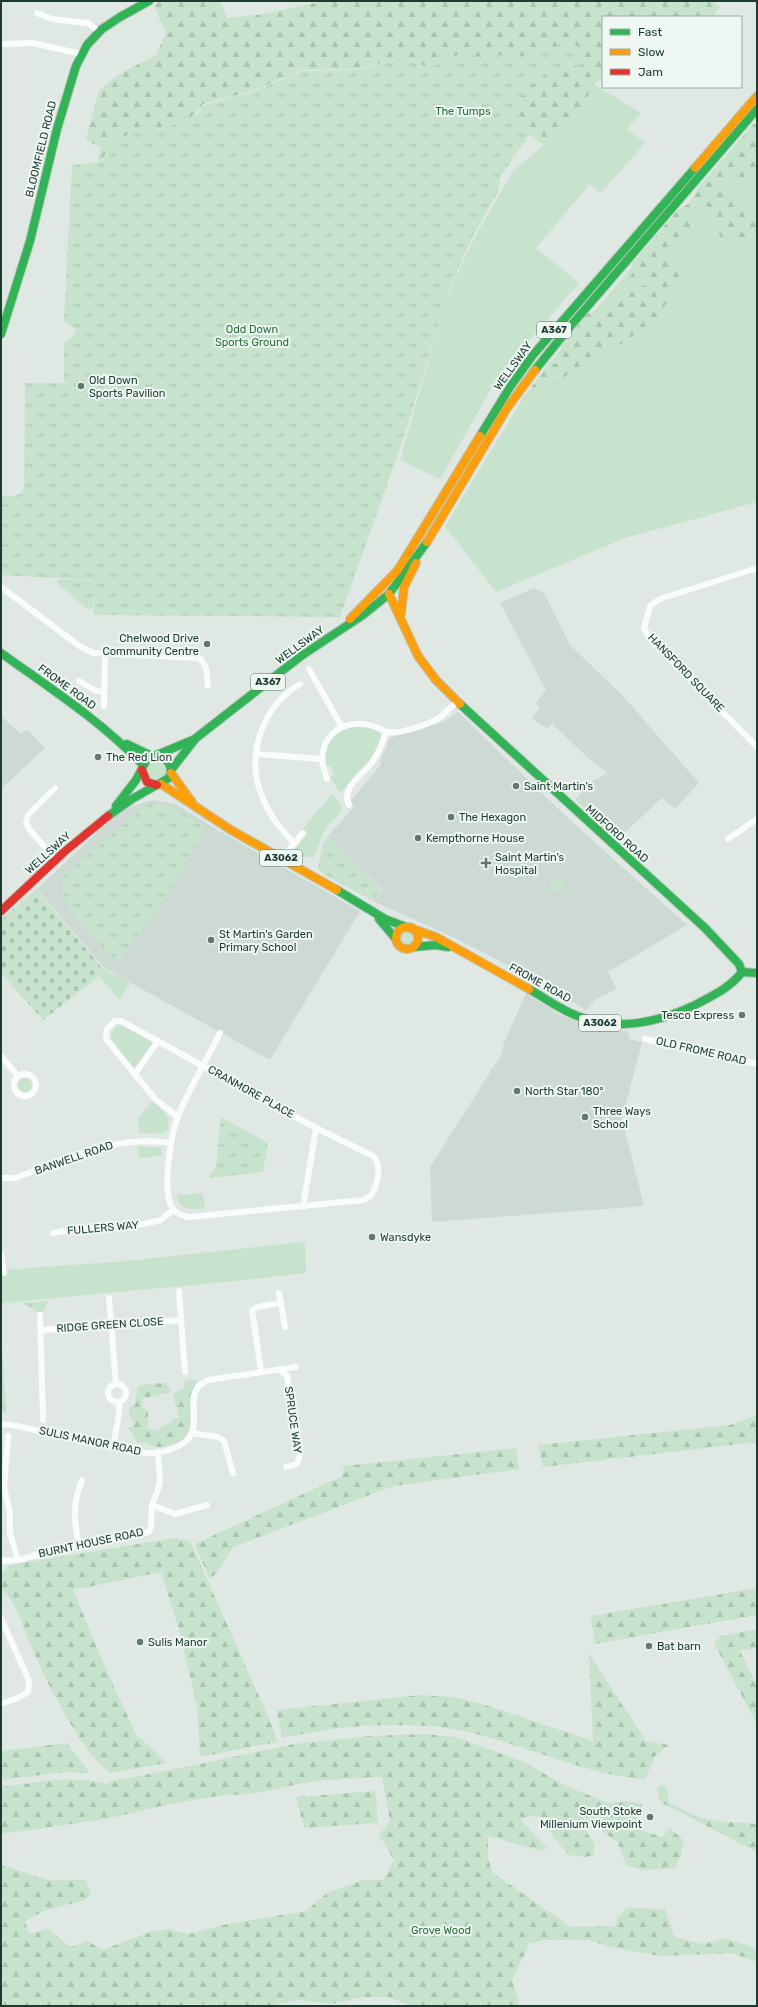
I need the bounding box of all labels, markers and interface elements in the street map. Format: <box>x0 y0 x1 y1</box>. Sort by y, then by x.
legend <box>602 16 742 88</box>
text: Fast <box>638 25 662 39</box>
text: Slow <box>638 45 665 59</box>
text: Jam <box>638 65 663 79</box>
street label: BLOOMFIELD ROAD <box>23 99 59 199</box>
park label: The Tumps <box>435 105 491 118</box>
road number: A367 <box>537 322 571 338</box>
park label: Odd Down Sports Ground <box>215 323 289 349</box>
street label: WELLSWAY <box>491 339 535 393</box>
place label: Old Down Sports Pavilion <box>89 374 166 400</box>
marker: Old Down Sports Pavilion <box>76 381 86 391</box>
street label: WELLSWAY <box>273 623 327 667</box>
street label: HANSFORD SQUARE <box>645 631 727 715</box>
place label: Chelwood Drive Community Centre <box>102 632 199 658</box>
marker: Chelwood Drive Community Centre <box>202 639 212 649</box>
street label: FROME ROAD <box>35 662 99 712</box>
road number: A367 <box>251 674 285 690</box>
place label: The Red Lion <box>106 751 172 764</box>
marker: The Red Lion <box>93 752 103 762</box>
place label: Saint Martin's <box>524 780 594 793</box>
marker: Saint Martin's <box>511 781 521 791</box>
street label: MIDFORD ROAD <box>583 802 651 866</box>
place label: The Hexagon <box>459 811 526 824</box>
marker: The Hexagon <box>446 812 456 822</box>
street label: WELLSWAY <box>23 829 73 877</box>
place label: Kempthorne House <box>426 832 524 845</box>
marker: Kempthorne House <box>413 833 423 843</box>
road number: A3062 <box>260 850 302 866</box>
place label: Saint Martin's Hospital <box>495 851 565 877</box>
marker: Saint Martin's Hospital <box>480 857 492 869</box>
place label: St Martin's Garden Primary School <box>219 928 313 954</box>
marker: St Martin's Garden Primary School <box>206 935 216 945</box>
street label: FROME ROAD <box>507 961 573 1005</box>
place label: Tesco Express <box>661 1009 734 1022</box>
marker: Tesco Express <box>737 1010 747 1020</box>
road number: A3062 <box>579 1015 621 1031</box>
street label: OLD FROME ROAD <box>654 1034 748 1068</box>
street label: CRANMORE PLACE <box>206 1063 297 1121</box>
place label: North Star 180° <box>525 1085 604 1098</box>
marker: North Star 180° <box>512 1086 522 1096</box>
place label: Three Ways School <box>593 1105 651 1131</box>
marker: Three Ways School <box>580 1112 590 1122</box>
street label: BANWELL ROAD <box>33 1139 115 1177</box>
street label: FULLERS WAY <box>67 1218 139 1238</box>
place label: Wansdyke <box>380 1231 431 1244</box>
marker: Wansdyke <box>367 1232 377 1242</box>
street label: RIDGE GREEN CLOSE <box>56 1315 164 1335</box>
street label: SPRUCE WAY <box>282 1386 304 1454</box>
street label: SULIS MANOR ROAD <box>38 1424 142 1458</box>
street label: BURNT HOUSE ROAD <box>37 1525 145 1561</box>
place label: Sulis Manor <box>148 1636 208 1649</box>
marker: Sulis Manor <box>135 1637 145 1647</box>
place label: Bat barn <box>657 1640 701 1653</box>
marker: Bat barn <box>644 1641 654 1651</box>
place label: South Stoke Millenium Viewpoint <box>540 1805 643 1831</box>
marker: South Stoke Millenium Viewpoint <box>645 1812 655 1822</box>
park label: Grove Wood <box>411 1924 471 1937</box>

